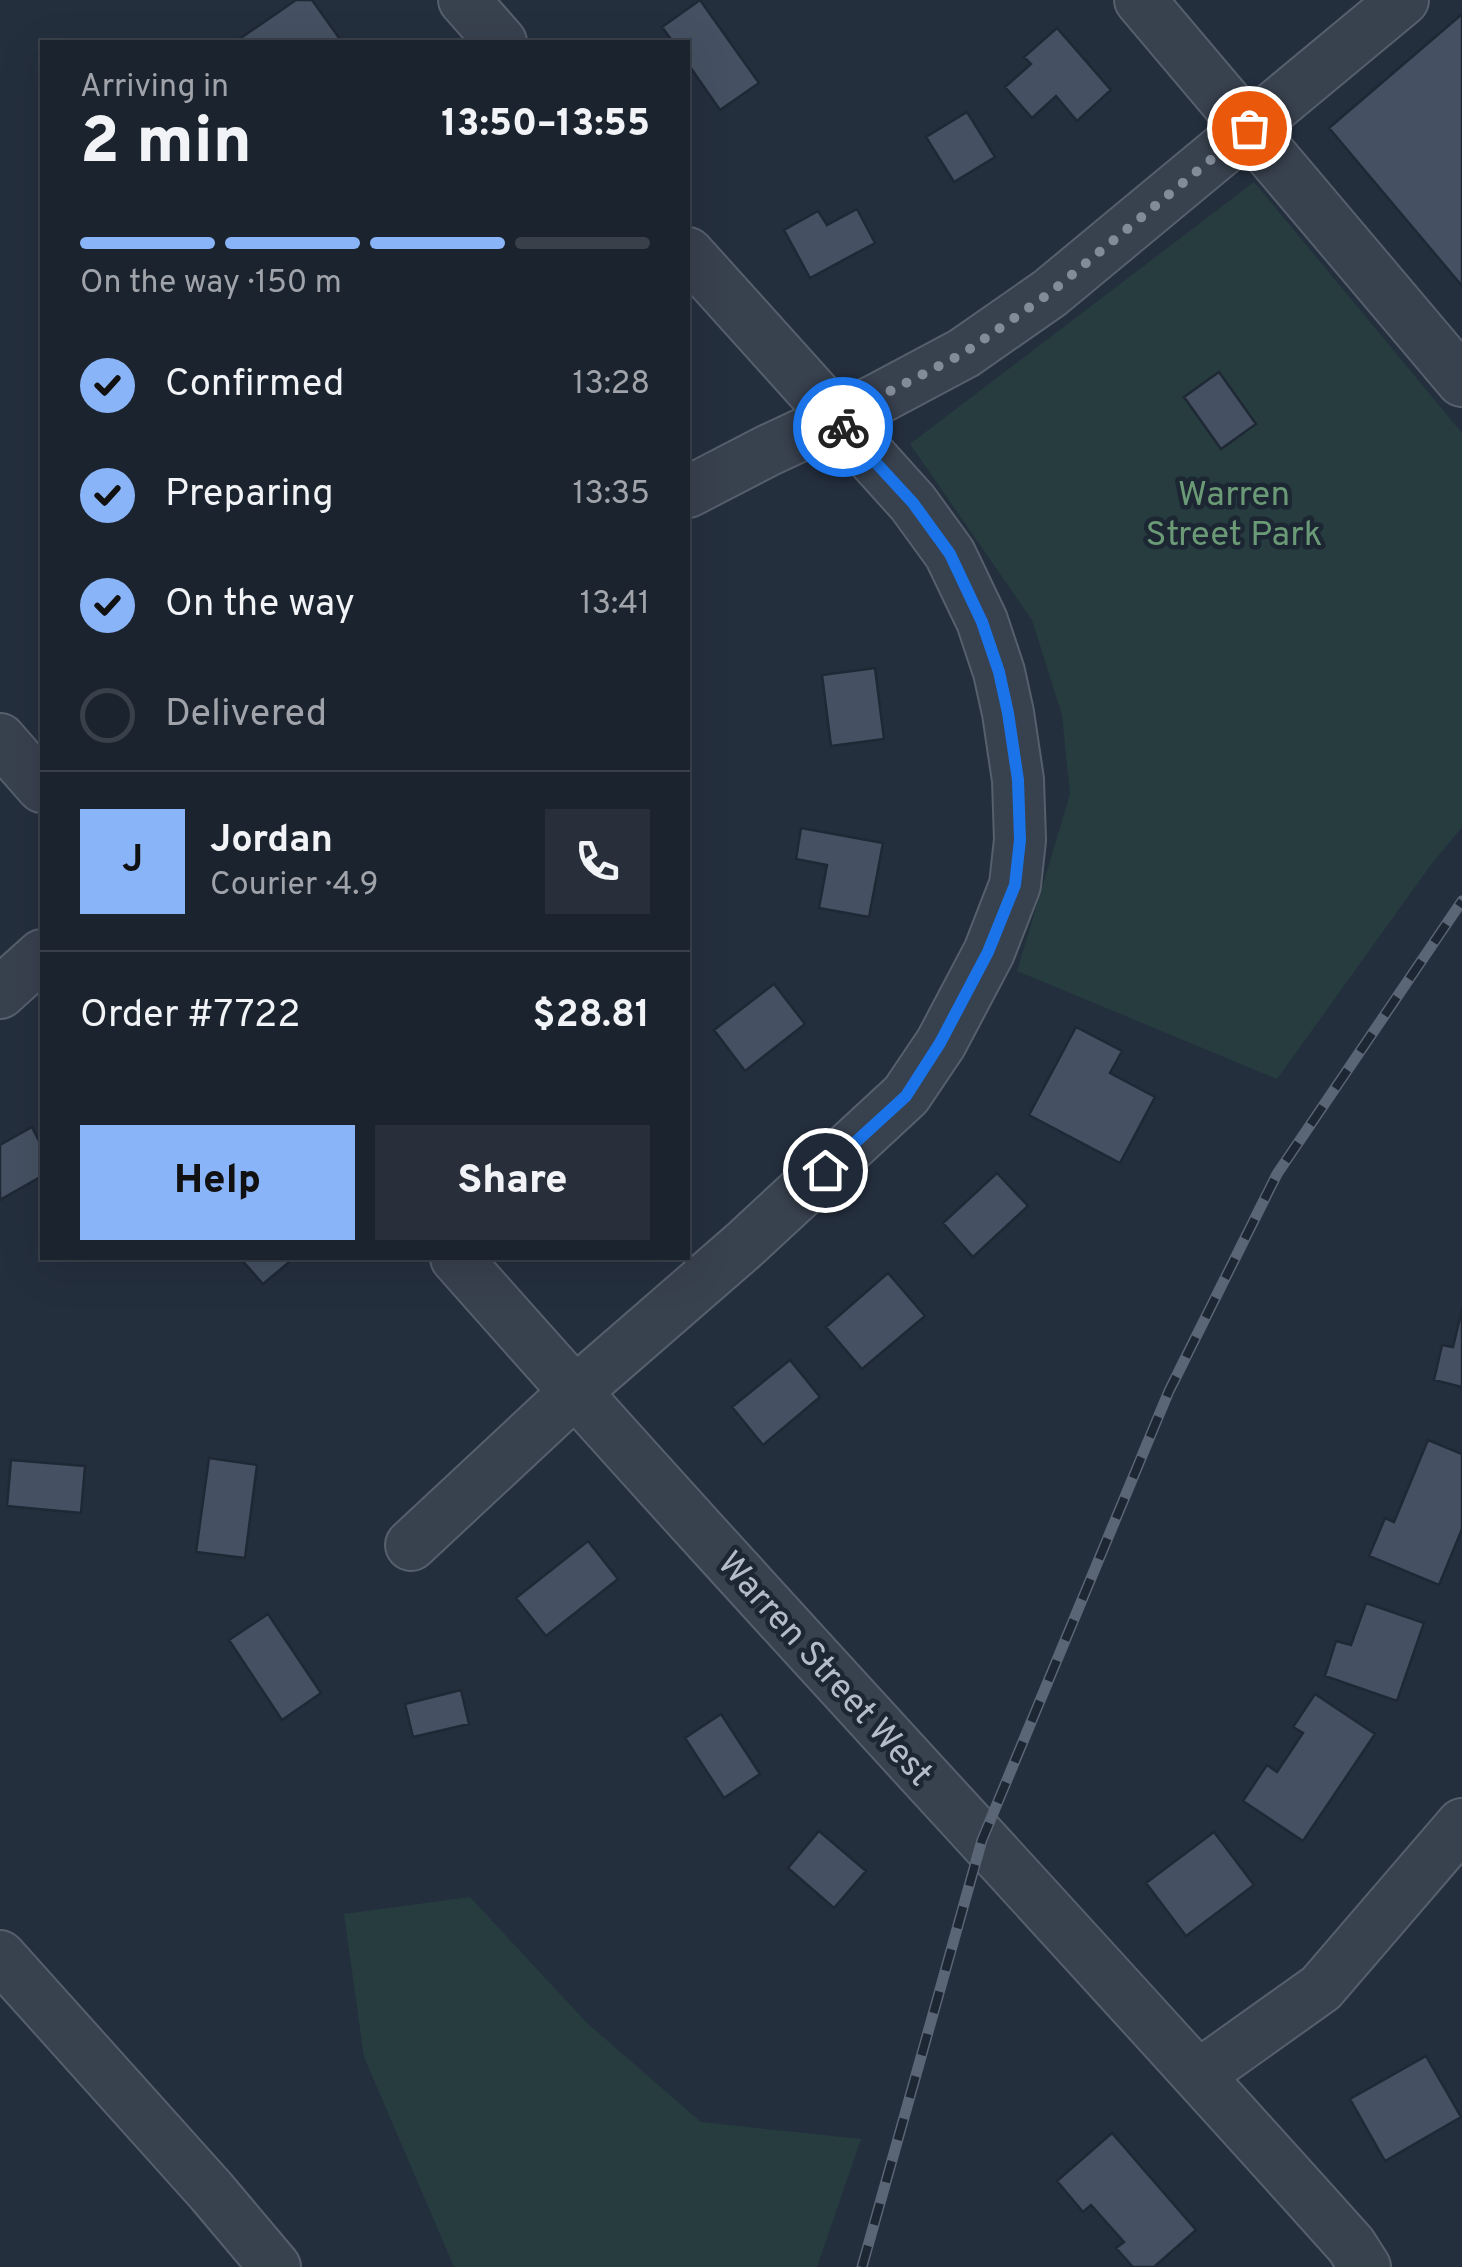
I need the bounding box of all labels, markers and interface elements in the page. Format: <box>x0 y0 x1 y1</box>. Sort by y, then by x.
text: Arriving in <box>80 68 229 108</box>
pin <box>1207 86 1292 171</box>
text: 13:50–13:55 <box>441 101 650 150</box>
icon: bag <box>1222 101 1277 156</box>
text: 2 min <box>80 104 252 186</box>
text: On the way · 150 m <box>80 264 342 304</box>
icon: check <box>80 358 135 413</box>
text: Confirmed <box>165 361 344 410</box>
text: 13:28 <box>572 365 650 405</box>
courier <box>793 377 893 477</box>
icon: bike <box>816 400 871 455</box>
icon: check <box>80 468 135 523</box>
text: Preparing <box>165 471 334 520</box>
park label: Warren Street Park <box>1146 474 1322 558</box>
text: 13:35 <box>572 475 650 515</box>
icon: check <box>80 578 135 633</box>
text: On the way <box>165 581 355 630</box>
text: 13:41 <box>580 585 650 625</box>
text: Delivered <box>165 691 327 740</box>
button: phone <box>545 809 650 914</box>
text: Jordan <box>210 817 333 866</box>
text: J <box>122 837 143 886</box>
text: Courier · 4.9 <box>210 866 379 906</box>
text: Order #7722 <box>80 992 301 1041</box>
text: $28.81 <box>533 992 650 1041</box>
button: Help <box>80 1125 355 1240</box>
button: Share <box>375 1125 650 1240</box>
pin <box>783 1128 868 1213</box>
icon: home <box>798 1143 853 1198</box>
street label: Warren Street West <box>707 1543 941 1797</box>

